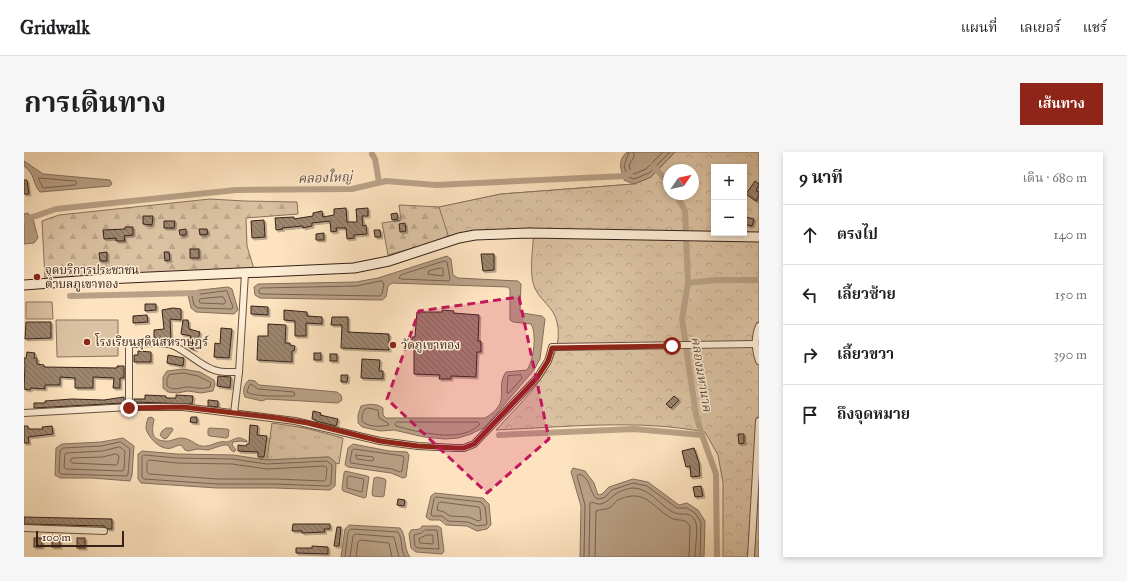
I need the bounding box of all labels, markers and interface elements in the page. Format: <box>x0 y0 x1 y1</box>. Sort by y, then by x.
text: Gridwalk <box>20 16 90 39</box>
text: แผนที่ <box>961 19 997 36</box>
text: เลเยอร์ <box>1019 19 1061 36</box>
text: แชร์ <box>1083 19 1107 36</box>
button: เส้นทาง <box>1020 83 1103 125</box>
text: การเดินทาง <box>24 85 166 120</box>
north arrow <box>663 164 699 200</box>
map controls <box>711 164 747 236</box>
button: + <box>711 164 747 200</box>
water label: คลองใหญ่ <box>298 167 354 187</box>
text: 9 นาที <box>799 167 843 188</box>
text: เดิน · 680 m <box>1022 170 1087 186</box>
button: − <box>711 200 747 236</box>
icon: ahead <box>799 224 821 246</box>
text: ตรงไป <box>837 225 878 243</box>
text: 140 m <box>1053 227 1087 243</box>
place label: จุดบริการประชาชน ตำบลภูเขาทอง <box>45 263 139 292</box>
marker: จุดบริการประชาชน ตำบลภูเขาทอง <box>32 272 42 282</box>
icon: left <box>799 284 821 306</box>
text: เลี้ยวซ้าย <box>837 285 896 303</box>
text: 150 m <box>1055 287 1087 303</box>
place label: โรงเรียนสุดินสหราษฎร์ <box>94 333 209 350</box>
water label: คลองมหานาค <box>687 335 715 414</box>
marker: โรงเรียนสุดินสหราษฎร์ <box>82 337 92 347</box>
route start <box>663 337 681 355</box>
place label: วัดภูเขาทอง <box>401 338 460 353</box>
marker: วัดภูเขาทอง <box>388 340 398 350</box>
icon: right <box>799 344 821 366</box>
text: เลี้ยวขวา <box>837 345 894 363</box>
text: 390 m <box>1054 347 1087 363</box>
route end <box>120 399 138 417</box>
icon: arrive <box>799 404 821 426</box>
text: ถึงจุดหมาย <box>837 405 910 423</box>
scale bar <box>36 529 124 548</box>
text: 100 m <box>42 531 71 544</box>

